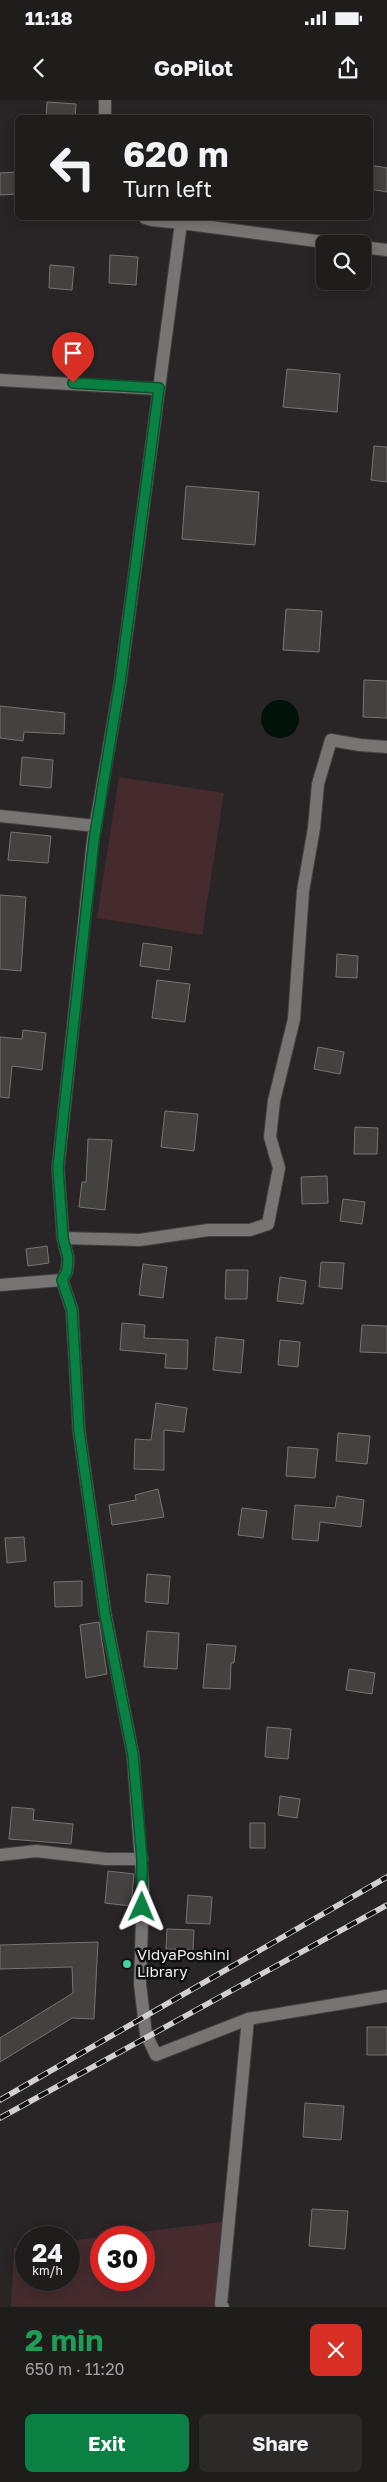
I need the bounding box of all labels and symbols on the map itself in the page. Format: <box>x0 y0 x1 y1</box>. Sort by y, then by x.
pin <box>52 332 94 383</box>
position arrow <box>115 1880 167 1932</box>
place label: VidyaPoshini Library <box>137 1945 230 1980</box>
marker: VidyaPoshini Library <box>121 1958 133 1970</box>
speed limit sign: 30 <box>90 2226 155 2291</box>

